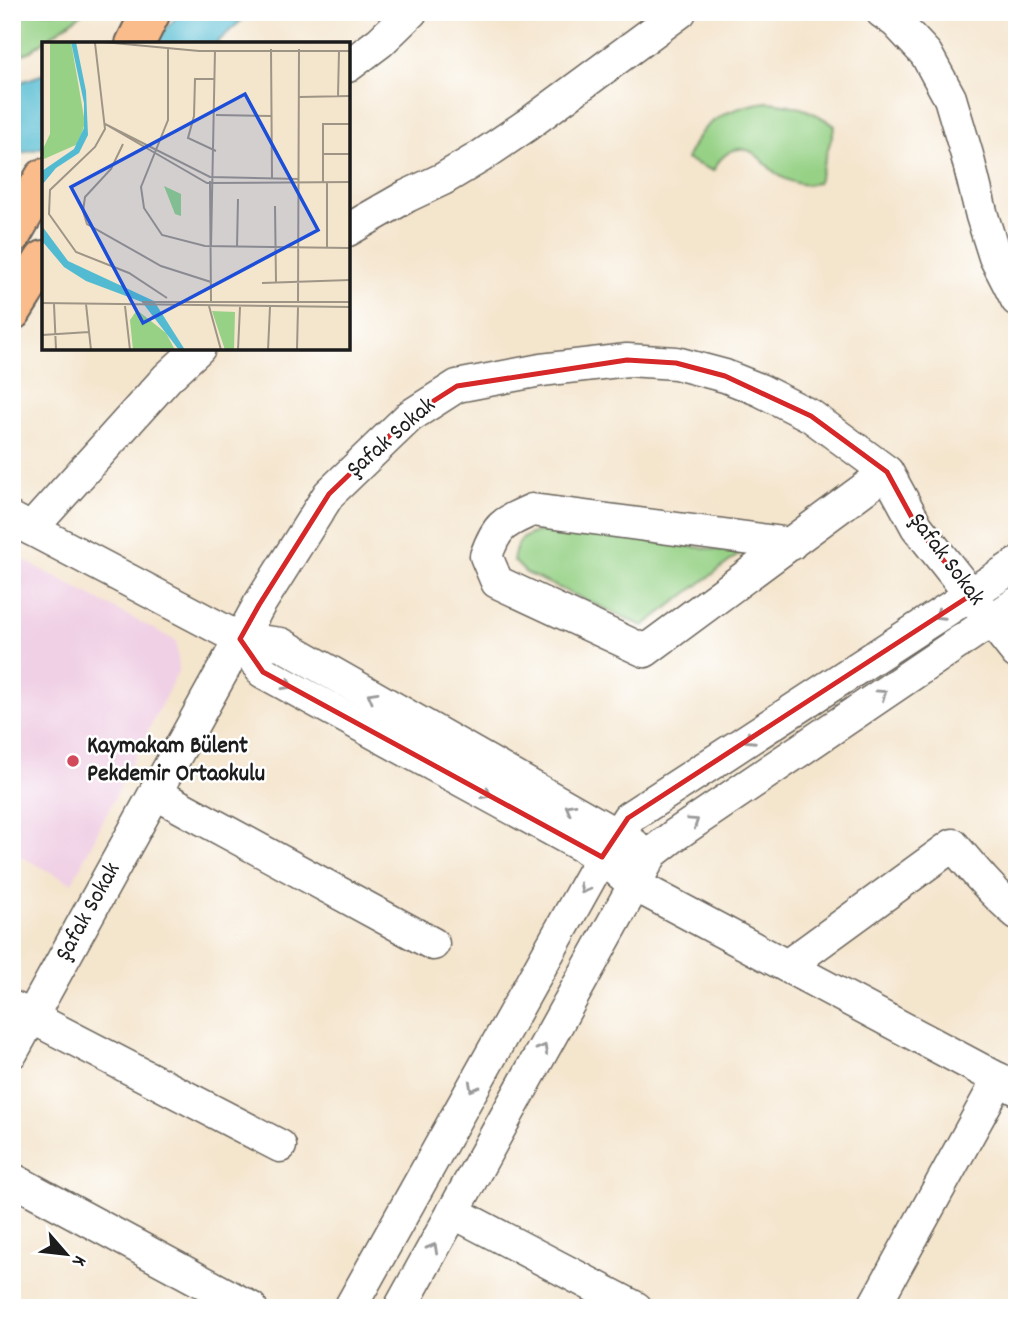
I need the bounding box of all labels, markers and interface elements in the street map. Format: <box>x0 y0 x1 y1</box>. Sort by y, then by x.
inset map <box>42 42 350 350</box>
street label: Şafak Sokak <box>340 390 444 486</box>
street label: Şafak Sokak <box>900 506 992 614</box>
one-way arrow <box>934 607 947 620</box>
one-way arrow <box>281 677 293 690</box>
one-way arrow <box>874 690 887 702</box>
one-way arrow <box>367 691 379 704</box>
place label: Kaymakam Bülent Pekdemir Ortaokulu <box>87 730 265 792</box>
one-way arrow <box>743 731 756 744</box>
marker: Kaymakam Bülent Pekdemir Ortaokulu <box>65 753 81 769</box>
one-way arrow <box>480 786 493 799</box>
one-way arrow <box>565 803 577 816</box>
one-way arrow <box>686 818 699 830</box>
street label: Şafak Sokak <box>48 856 130 968</box>
one-way arrow <box>579 882 592 894</box>
one-way arrow <box>534 1043 548 1056</box>
one-way arrow <box>468 1080 481 1093</box>
north arrow <box>32 1218 102 1288</box>
one-way arrow <box>425 1243 438 1255</box>
text: K <box>64 1250 92 1271</box>

